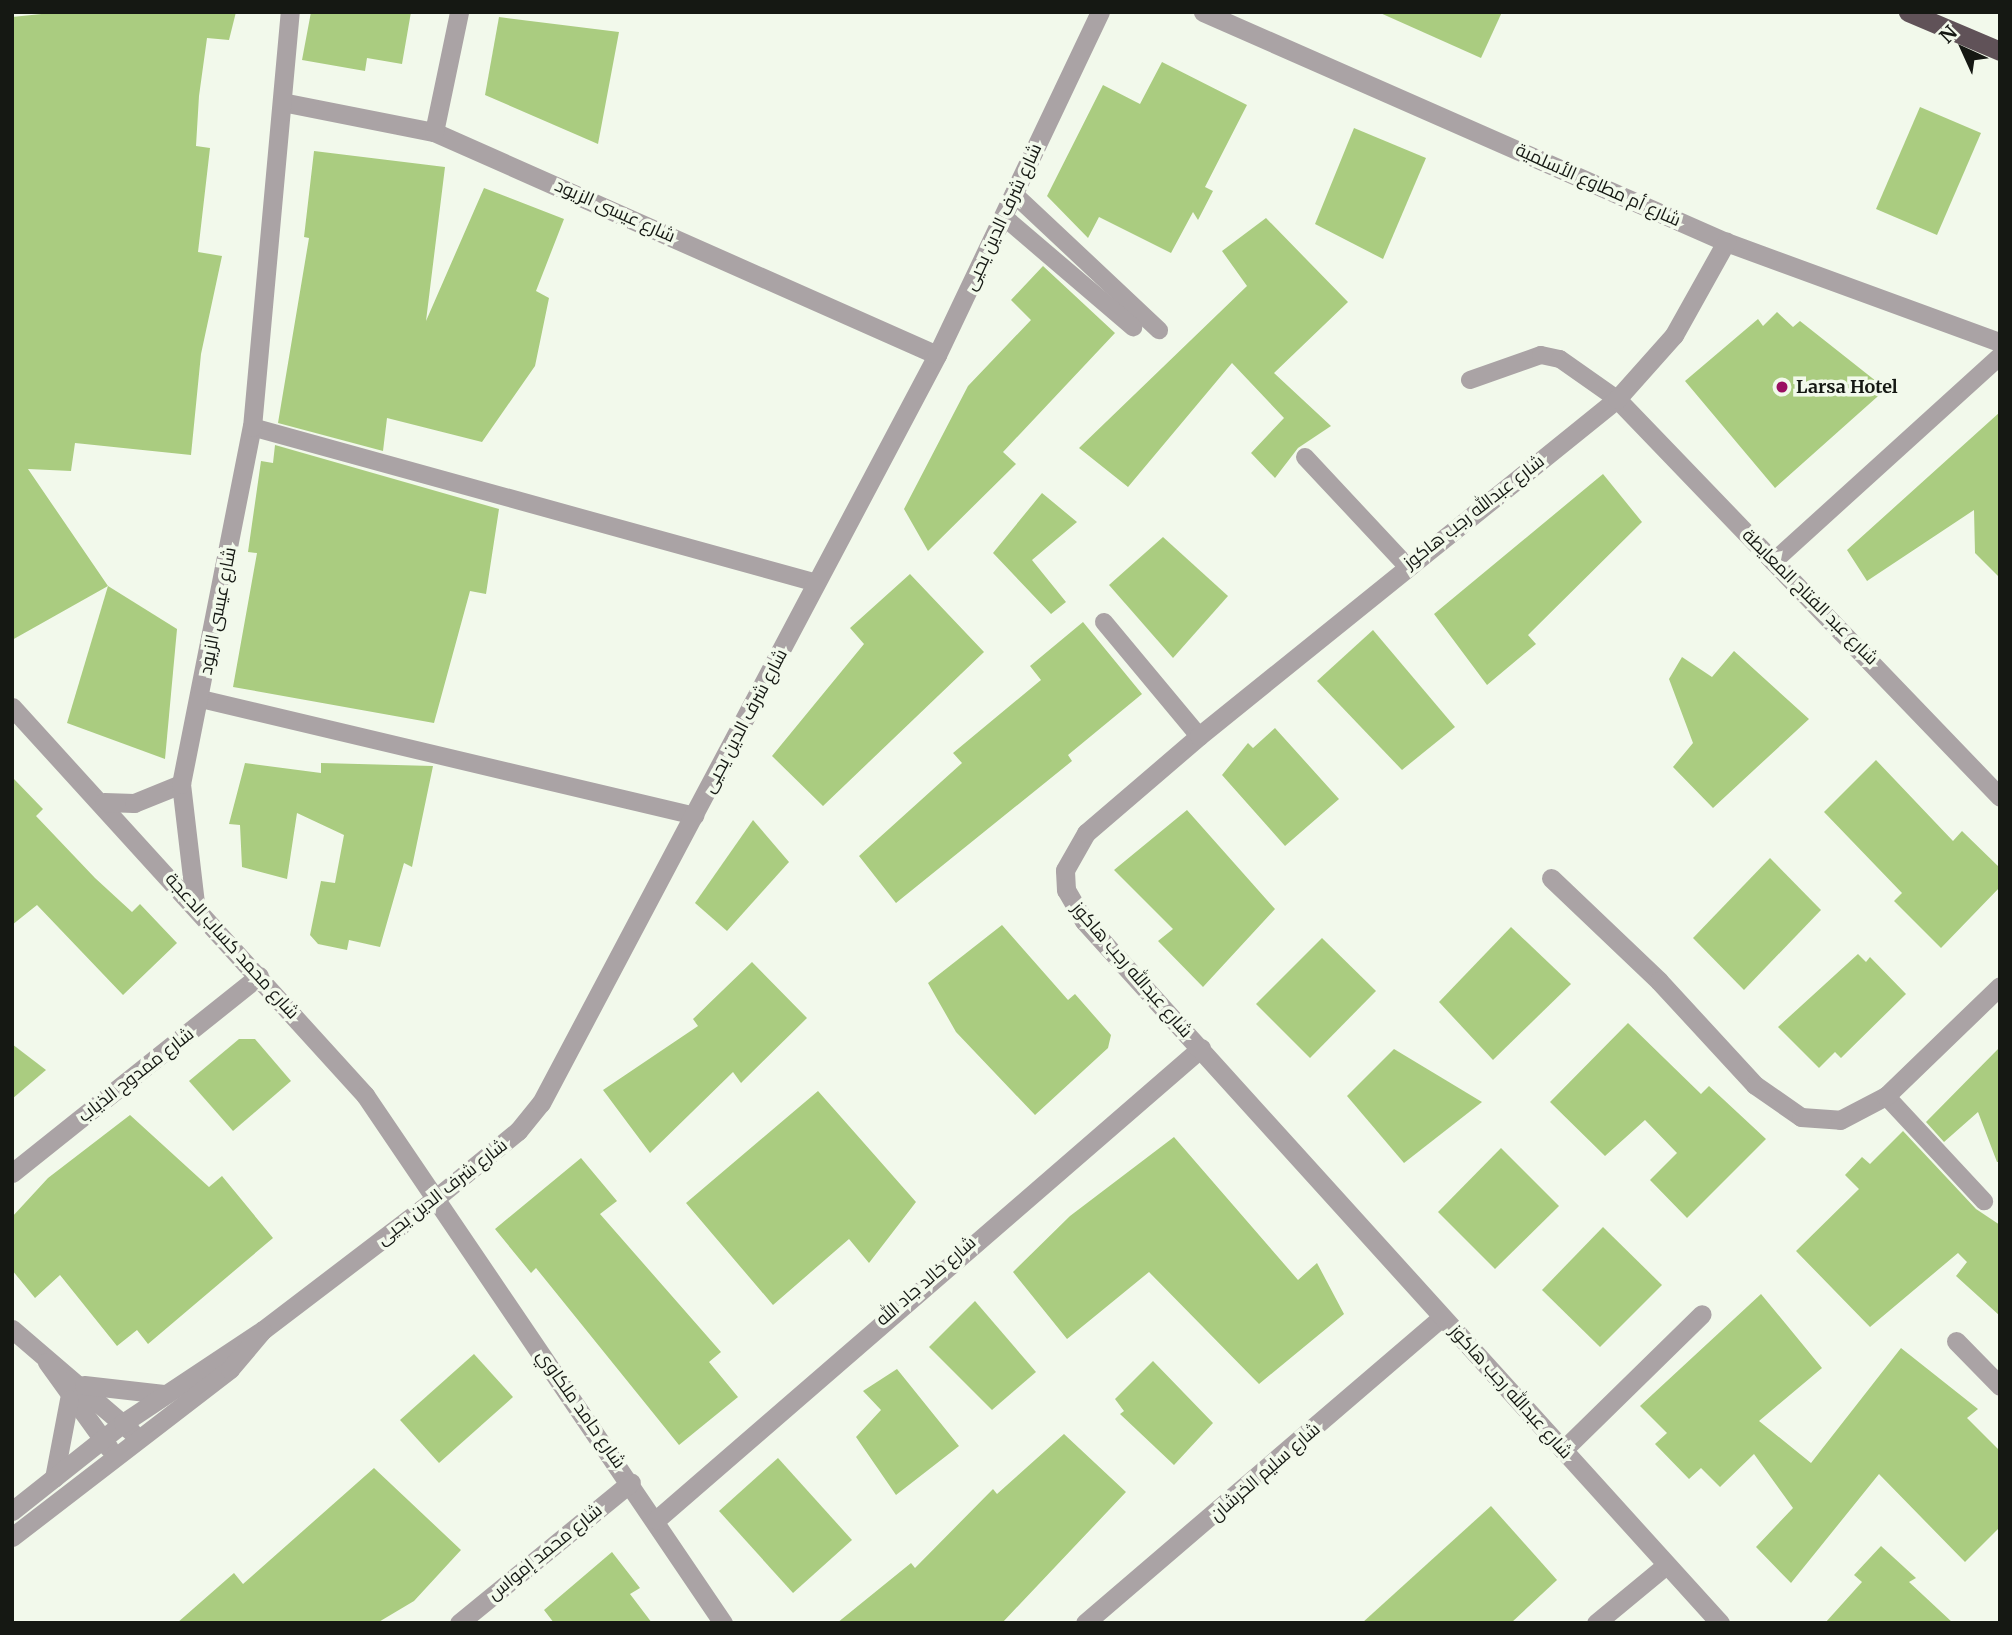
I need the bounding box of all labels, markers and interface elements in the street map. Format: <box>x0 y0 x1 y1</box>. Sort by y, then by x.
north arrow <box>1928 14 1998 84</box>
text: N <box>1934 20 1962 48</box>
street label: شارع أم مطاوع الأسلمية <box>1512 139 1684 231</box>
street label: شارع شرف الدين يحيى <box>959 140 1047 294</box>
street label: شارع عيسى الزيود <box>551 175 679 247</box>
place label: Larsa Hotel <box>1796 376 1898 398</box>
marker: Larsa Hotel <box>1774 379 1790 395</box>
street label: شارع عبدالله رجب هاكوز <box>1399 450 1549 574</box>
street label: شارع عبد الفتاح المعايطة <box>1738 525 1882 669</box>
street label: شارع عيسى الزيود <box>195 545 241 677</box>
street label: شارع شرف الدين يحيى <box>698 645 792 797</box>
street label: شارع محمد كساب الدعجة <box>161 868 303 1024</box>
street label: شارع عبدالله رجب هاكوز <box>1067 898 1197 1042</box>
street label: شارع ممدوح الذياب <box>74 1023 198 1127</box>
street label: شارع شرف الدين يحيى <box>372 1134 512 1250</box>
street label: شارع خالد جاد الله <box>872 1232 980 1330</box>
street label: شارع عبدالله رجب هاكوز <box>1445 1321 1577 1463</box>
street label: شارع حامد ملكاوي <box>532 1345 630 1473</box>
street label: شارع سليم الخرشان <box>1205 1418 1325 1526</box>
street label: شارع محمد إمواس <box>483 1499 607 1605</box>

